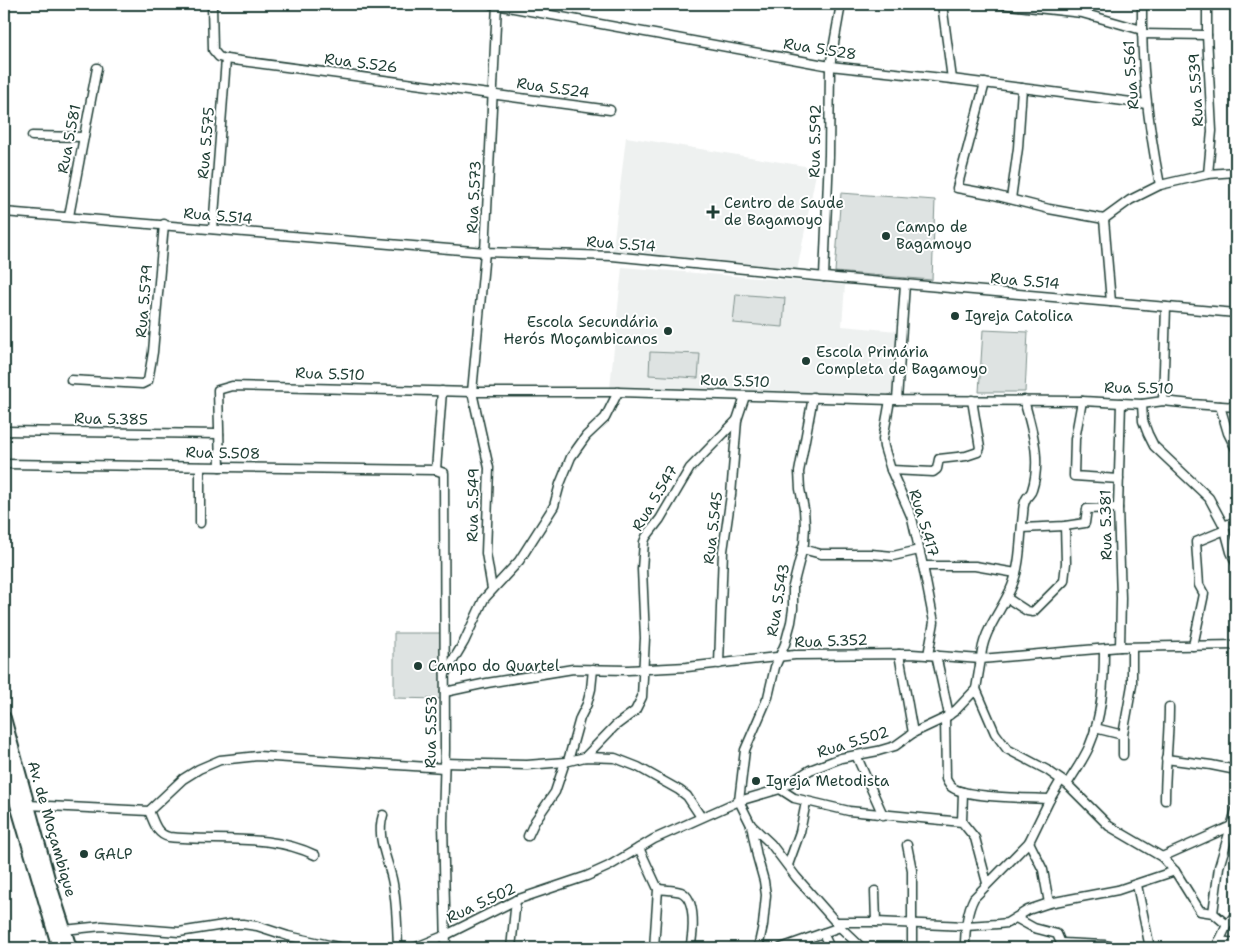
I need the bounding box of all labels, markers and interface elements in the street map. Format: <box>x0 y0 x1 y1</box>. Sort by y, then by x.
street label: Rua 5.528 <box>782 33 858 65</box>
street label: Rua 5.561 <box>1119 40 1143 110</box>
street label: Rua 5.526 <box>323 49 399 77</box>
street label: Rua 5.539 <box>1184 53 1208 127</box>
street label: Rua 5.524 <box>515 73 591 103</box>
street label: Rua 5.581 <box>53 103 85 175</box>
street label: Rua 5.592 <box>804 104 826 178</box>
street label: Rua 5.575 <box>193 106 219 180</box>
street label: Rua 5.573 <box>462 160 486 234</box>
place label: Centro de Saude de Bagamoyo <box>724 193 844 230</box>
street label: Rua 5.514 <box>182 203 254 229</box>
marker: Centro de Saude de Bagamoyo <box>706 205 720 219</box>
place label: Campo de Bagamoyo <box>896 217 972 254</box>
marker: Campo de Bagamoyo <box>880 230 892 242</box>
street label: Rua 5.514 <box>586 232 656 256</box>
street label: Rua 5.579 <box>131 263 157 339</box>
street label: Rua 5.514 <box>989 268 1061 294</box>
place label: Igreja Catolica <box>965 306 1073 326</box>
marker: Igreja Catolica <box>949 310 961 322</box>
place label: Escola Secundária Herós Moçambicanos <box>504 312 659 349</box>
marker: Escola Secundária Herós Moçambicanos <box>662 325 674 337</box>
place label: Escola Primária Completa de Bagamoyo <box>816 342 987 379</box>
marker: Escola Primária Completa de Bagamoyo <box>800 355 812 367</box>
street label: Rua 5.510 <box>295 363 365 385</box>
street label: Rua 5.510 <box>700 370 770 392</box>
street label: Rua 5.510 <box>1104 377 1174 399</box>
street label: Rua 5.385 <box>74 408 148 430</box>
street label: Rua 5.508 <box>185 442 261 464</box>
street label: Rua 5.547 <box>627 461 683 535</box>
street label: Rua 5.549 <box>462 468 484 542</box>
street label: Rua 5.417 <box>904 487 944 559</box>
street label: Rua 5.381 <box>1095 489 1117 561</box>
street label: Rua 5.545 <box>699 491 727 565</box>
street label: Rua 5.543 <box>762 562 794 638</box>
street label: Rua 5.352 <box>794 630 868 652</box>
place label: Campo do Quartel <box>428 656 560 676</box>
marker: Campo do Quartel <box>412 660 424 672</box>
street label: Rua 5.553 <box>420 696 442 768</box>
street label: Rua 5.502 <box>815 722 891 762</box>
street label: Av. de Moçambique <box>23 759 81 899</box>
place label: Igreja Metodista <box>766 771 890 791</box>
marker: Igreja Metodista <box>750 775 762 787</box>
place label: GALP <box>94 844 133 864</box>
marker: GALP <box>78 848 90 860</box>
street label: Rua 5.502 <box>443 878 519 928</box>

